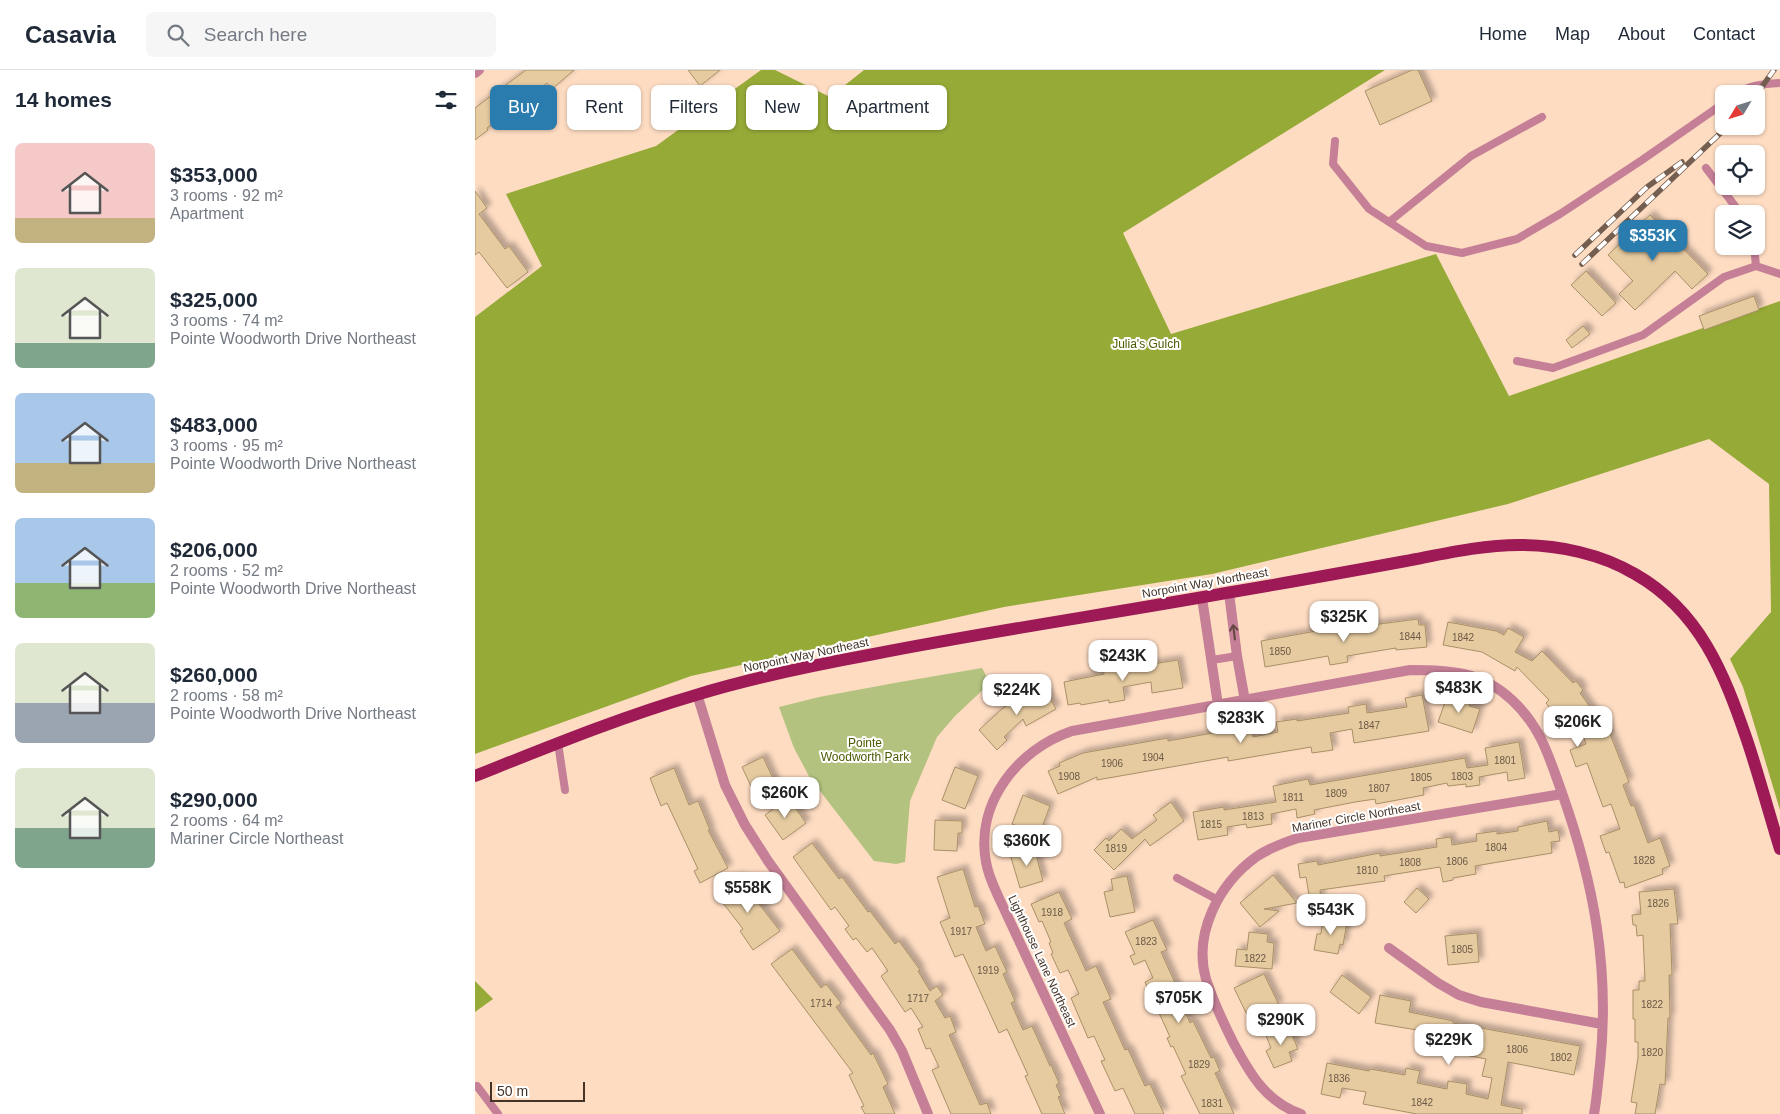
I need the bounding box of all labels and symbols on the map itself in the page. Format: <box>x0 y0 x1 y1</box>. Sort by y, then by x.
north arrow <box>1715 85 1765 135</box>
pin: $353K <box>1618 220 1688 262</box>
park label: Julia's Gulch <box>1112 337 1180 351</box>
street label: Norpoint Way Northeast <box>1141 565 1270 601</box>
pin: $325K <box>1309 600 1379 643</box>
one-way arrow <box>1229 624 1239 640</box>
house number: 1844 <box>1399 631 1422 642</box>
house number: 1842 <box>1452 632 1475 643</box>
street label: Norpoint Way Northeast <box>742 635 871 675</box>
pin: $243K <box>1088 640 1158 682</box>
house number: 1850 <box>1269 646 1292 657</box>
pin: $483K <box>1424 672 1494 714</box>
pin: $224K <box>982 674 1052 716</box>
pin: $283K <box>1206 702 1276 744</box>
pin: $206K <box>1543 706 1613 748</box>
house number: 1847 <box>1358 720 1381 731</box>
park label: Pointe Woodworth Park <box>821 736 910 764</box>
house number: 1904 <box>1142 752 1165 763</box>
house number: 1801 <box>1494 755 1517 766</box>
house number: 1906 <box>1101 758 1124 769</box>
house number: 1908 <box>1058 771 1081 782</box>
house number: 1803 <box>1451 771 1474 782</box>
house number: 1805 <box>1410 772 1433 783</box>
pin: $260K <box>750 776 820 819</box>
house number: 1807 <box>1368 783 1391 794</box>
house number: 1809 <box>1325 788 1348 799</box>
house number: 1811 <box>1282 792 1304 803</box>
street label: Mariner Circle Northeast <box>1291 799 1422 835</box>
house number: 1813 <box>1242 811 1265 822</box>
house number: 1815 <box>1200 819 1223 830</box>
pin: $360K <box>992 824 1062 867</box>
house number: 1804 <box>1485 842 1508 853</box>
house number: 1819 <box>1105 843 1128 854</box>
house number: 1828 <box>1633 855 1656 866</box>
house number: 1806 <box>1446 856 1469 867</box>
house number: 1808 <box>1399 857 1422 868</box>
house number: 1810 <box>1356 865 1379 876</box>
pin: $558K <box>713 872 783 914</box>
street label: Lighthouse Lane Northeast <box>1005 893 1079 1030</box>
pin: $543K <box>1296 894 1366 936</box>
house number: 1826 <box>1647 898 1670 909</box>
house number: 1918 <box>1041 907 1064 918</box>
house number: 1917 <box>950 926 973 937</box>
house number: 1823 <box>1135 936 1158 947</box>
house number: 1805 <box>1451 944 1474 955</box>
house number: 1822 <box>1244 953 1267 964</box>
house number: 1919 <box>977 965 1000 976</box>
pin: $705K <box>1144 982 1214 1024</box>
house number: 1717 <box>907 993 930 1004</box>
house number: 1714 <box>810 998 833 1009</box>
house number: 1822 <box>1641 999 1664 1010</box>
pin: $290K <box>1246 1004 1316 1046</box>
pin: $229K <box>1414 1024 1484 1066</box>
house number: 1806 <box>1506 1044 1529 1055</box>
house number: 1820 <box>1641 1047 1664 1058</box>
house number: 1802 <box>1550 1052 1573 1063</box>
house number: 1829 <box>1188 1059 1211 1070</box>
house number: 1836 <box>1328 1073 1351 1084</box>
scale bar <box>490 1079 585 1102</box>
house number: 1842 <box>1411 1097 1434 1108</box>
house number: 1831 <box>1201 1098 1224 1109</box>

